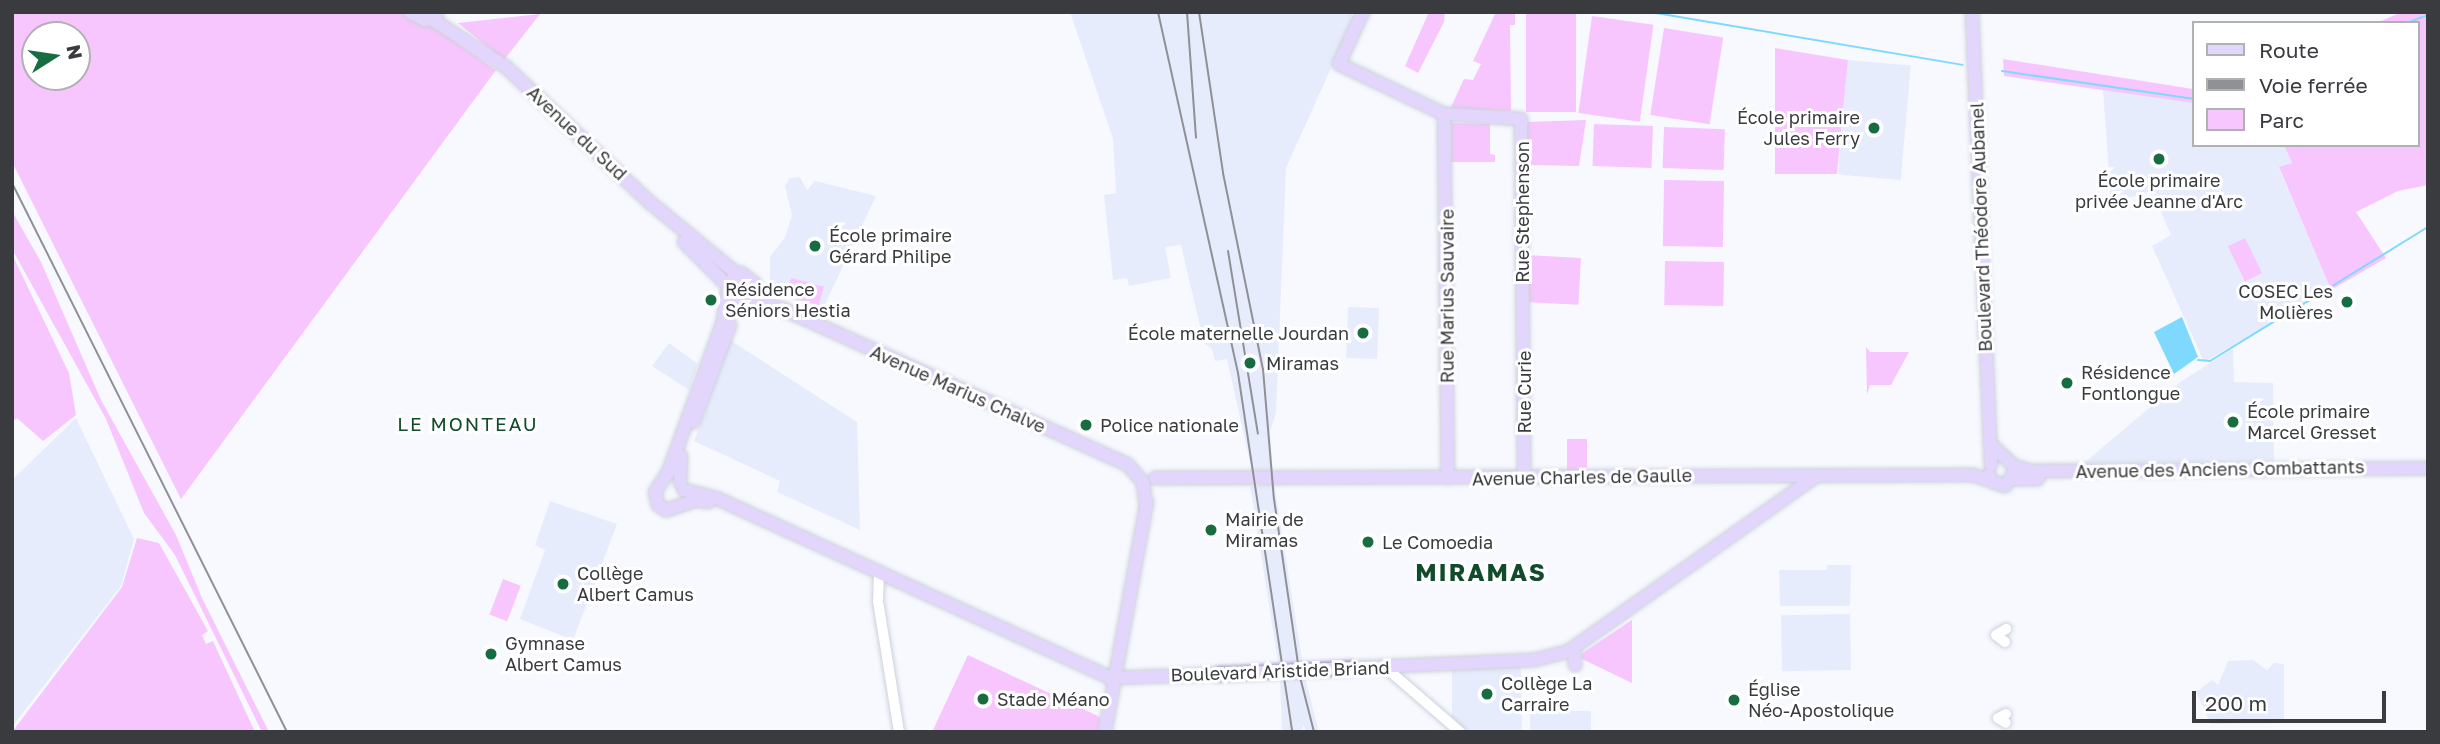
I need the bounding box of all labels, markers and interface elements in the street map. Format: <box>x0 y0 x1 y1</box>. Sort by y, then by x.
north arrow <box>21 21 91 91</box>
legend <box>2192 21 2419 147</box>
text: Route <box>2259 37 2319 63</box>
text: N <box>62 42 88 61</box>
text: Voie ferrée <box>2259 72 2368 98</box>
street label: Avenue du Sud <box>523 81 631 185</box>
street label: Boulevard Théodore Aubanel <box>1966 102 1996 352</box>
place label: École primaire Jules Ferry <box>1737 107 1860 150</box>
text: Parc <box>2259 107 2304 133</box>
marker: École primaire Jules Ferry <box>1866 120 1882 136</box>
street label: Rue Stephenson <box>1511 141 1533 283</box>
marker: École primaire privée Jeanne d'Arc <box>2151 151 2167 167</box>
place label: École primaire privée Jeanne d'Arc <box>2075 170 2243 212</box>
street label: Rue Marius Sauvaire <box>1436 209 1458 383</box>
place label: École primaire Gérard Philipe <box>829 225 952 268</box>
marker: École primaire Gérard Philipe <box>807 238 823 254</box>
place label: Résidence Séniors Hestia <box>725 279 851 322</box>
place label: COSEC Les Molières <box>2238 281 2333 324</box>
marker: Résidence Séniors Hestia <box>703 292 719 308</box>
marker: COSEC Les Molières <box>2339 294 2355 310</box>
place label: École maternelle Jourdan <box>1128 322 1349 344</box>
marker: École maternelle Jourdan <box>1355 325 1371 341</box>
street label: Avenue Marius Chalve <box>867 341 1049 437</box>
street label: Rue Curie <box>1513 350 1535 434</box>
place label: Miramas <box>1266 352 1339 374</box>
marker: Miramas <box>1240 353 1260 373</box>
place label: Résidence Fontlongue <box>2081 362 2180 404</box>
marker: Résidence Fontlongue <box>2059 375 2075 391</box>
place label: École primaire Marcel Gresset <box>2247 401 2377 444</box>
district label: LE MONTEAU <box>399 413 537 435</box>
place label: Police nationale <box>1100 414 1239 436</box>
marker: École primaire Marcel Gresset <box>2225 414 2241 430</box>
marker: Police nationale <box>1078 417 1094 433</box>
street label: Avenue des Anciens Combattants <box>2075 456 2365 482</box>
street label: Avenue Charles de Gaulle <box>1472 464 1692 490</box>
place label: Mairie de Miramas <box>1225 509 1304 552</box>
marker: Mairie de Miramas <box>1203 522 1219 538</box>
place label: Le Comoedia <box>1382 531 1493 553</box>
marker: Le Comoedia <box>1360 534 1376 550</box>
district label: MIRAMAS <box>1416 558 1546 586</box>
place label: Collège Albert Camus <box>577 563 694 606</box>
marker: Collège Albert Camus <box>555 576 571 592</box>
place label: Gymnase Albert Camus <box>505 633 622 676</box>
marker: Gymnase Albert Camus <box>483 646 499 662</box>
street label: Boulevard Aristide Briand <box>1170 656 1390 686</box>
place label: Collège La Carraire <box>1501 673 1592 716</box>
scale bar <box>2195 678 2389 722</box>
place label: Église Néo-Apostolique <box>1748 679 1894 722</box>
marker: Collège La Carraire <box>1479 686 1495 702</box>
place label: Stade Méano <box>997 688 1109 710</box>
text: 200 m <box>2205 690 2267 716</box>
marker: Stade Méano <box>975 691 991 707</box>
marker: Église Néo-Apostolique <box>1726 692 1742 708</box>

